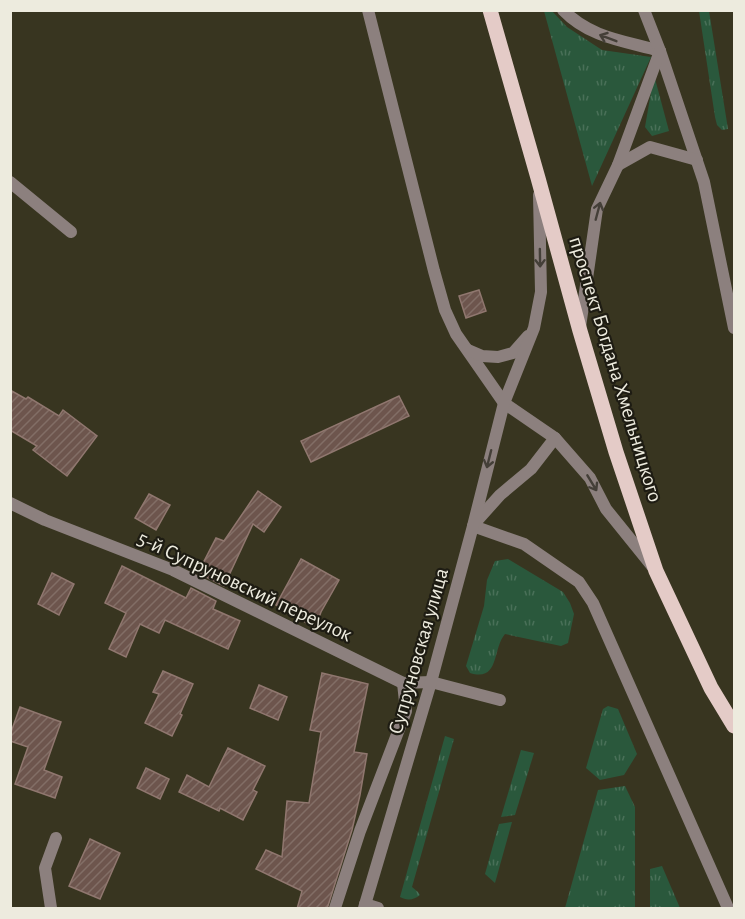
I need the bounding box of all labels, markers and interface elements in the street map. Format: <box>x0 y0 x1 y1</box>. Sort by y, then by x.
one-way arrow <box>599 31 618 42</box>
one-way arrow <box>593 202 604 221</box>
street label: проспект Богдана Хмельницкого <box>565 234 666 504</box>
one-way arrow <box>534 247 546 267</box>
one-way arrow <box>483 450 495 469</box>
one-way arrow <box>587 474 599 491</box>
street label: 5-й Супруновский переулок <box>134 528 356 646</box>
street label: Супруновская улица <box>385 565 452 737</box>

